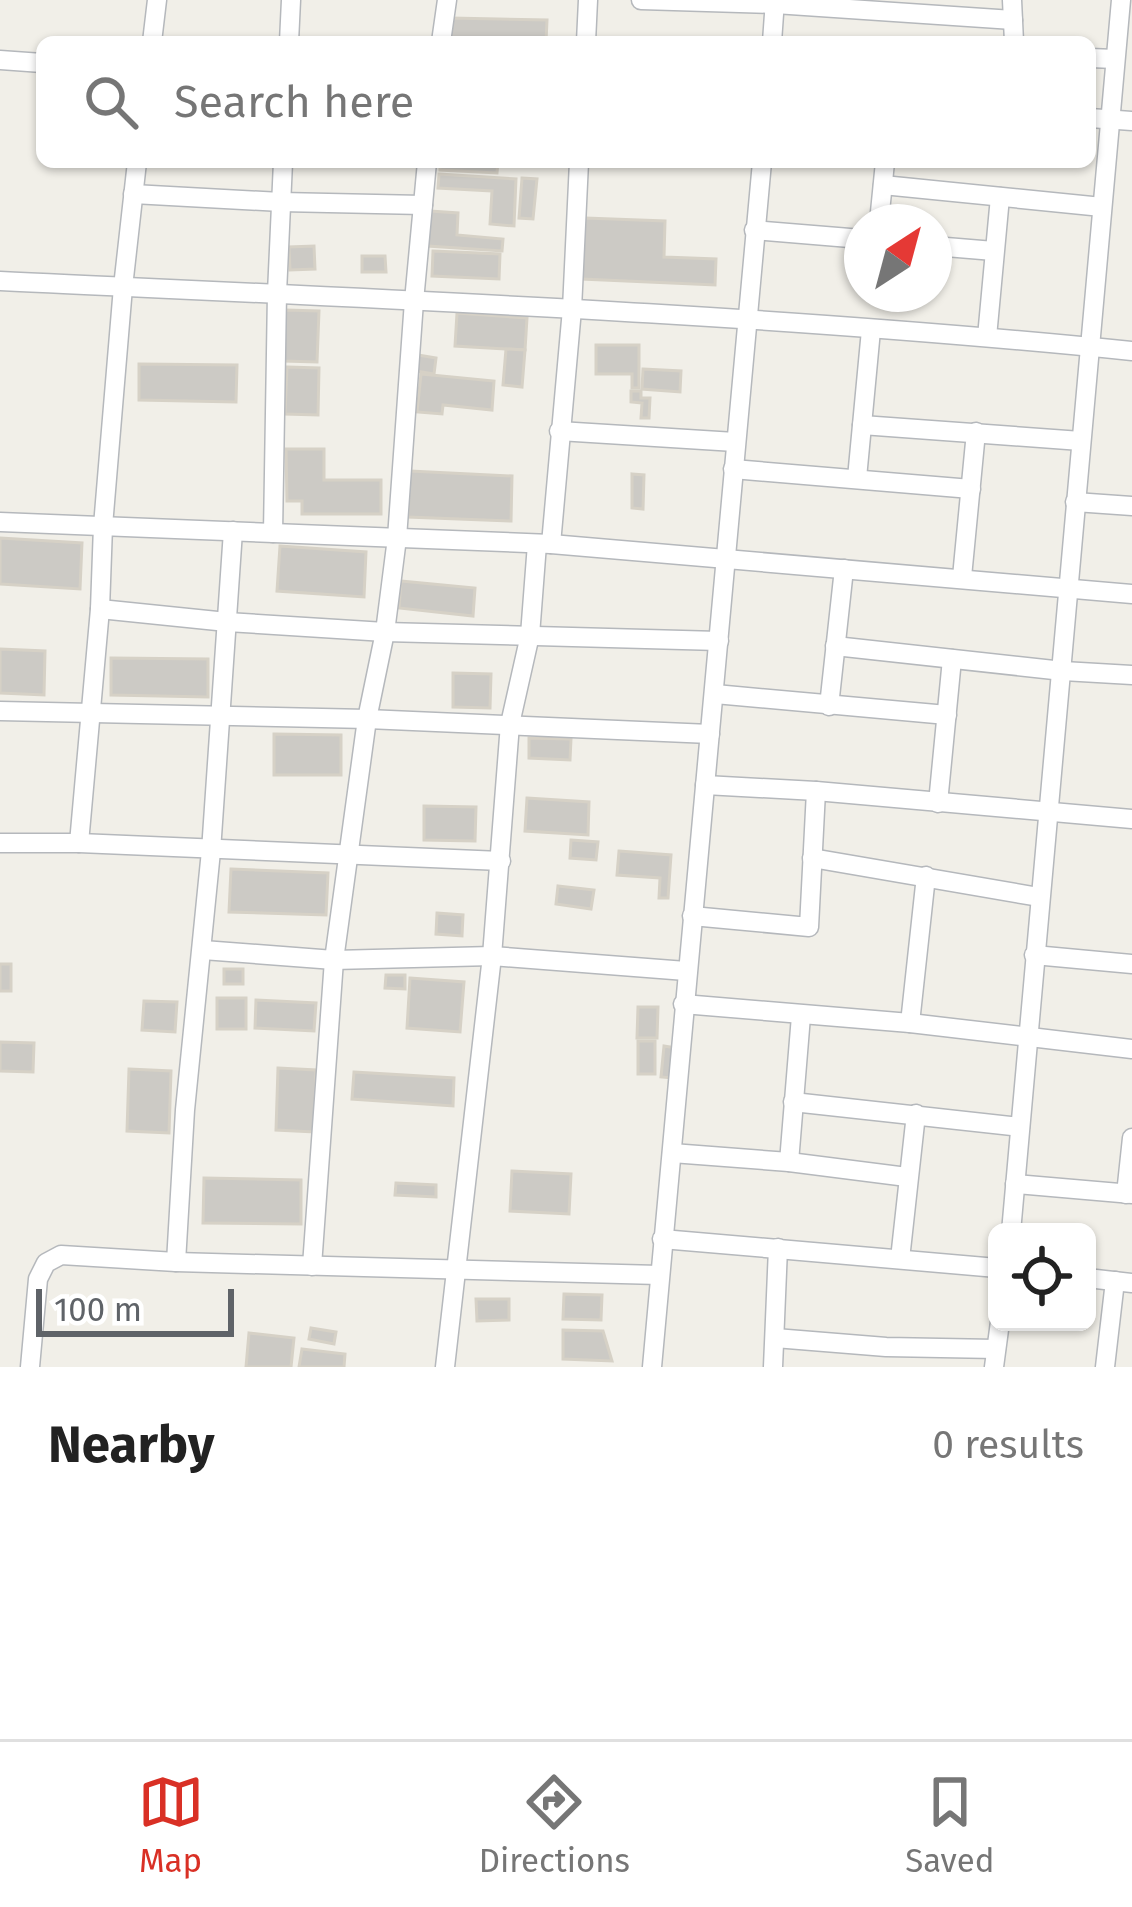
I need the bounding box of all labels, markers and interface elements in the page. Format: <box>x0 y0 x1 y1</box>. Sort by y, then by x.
search box <box>36 36 1096 168</box>
icon: search <box>78 69 144 135</box>
text: Search here <box>174 75 414 129</box>
north arrow <box>844 204 952 312</box>
map controls <box>988 1223 1096 1331</box>
button: locate <box>988 1223 1096 1331</box>
scale bar <box>36 1283 234 1336</box>
text: 100 m <box>54 1290 142 1330</box>
text: Nearby <box>48 1414 214 1476</box>
text: 0 results <box>932 1422 1084 1468</box>
tab: Map <box>138 1769 204 1881</box>
tab: Directions <box>479 1769 630 1881</box>
tab: Saved <box>905 1769 994 1881</box>

